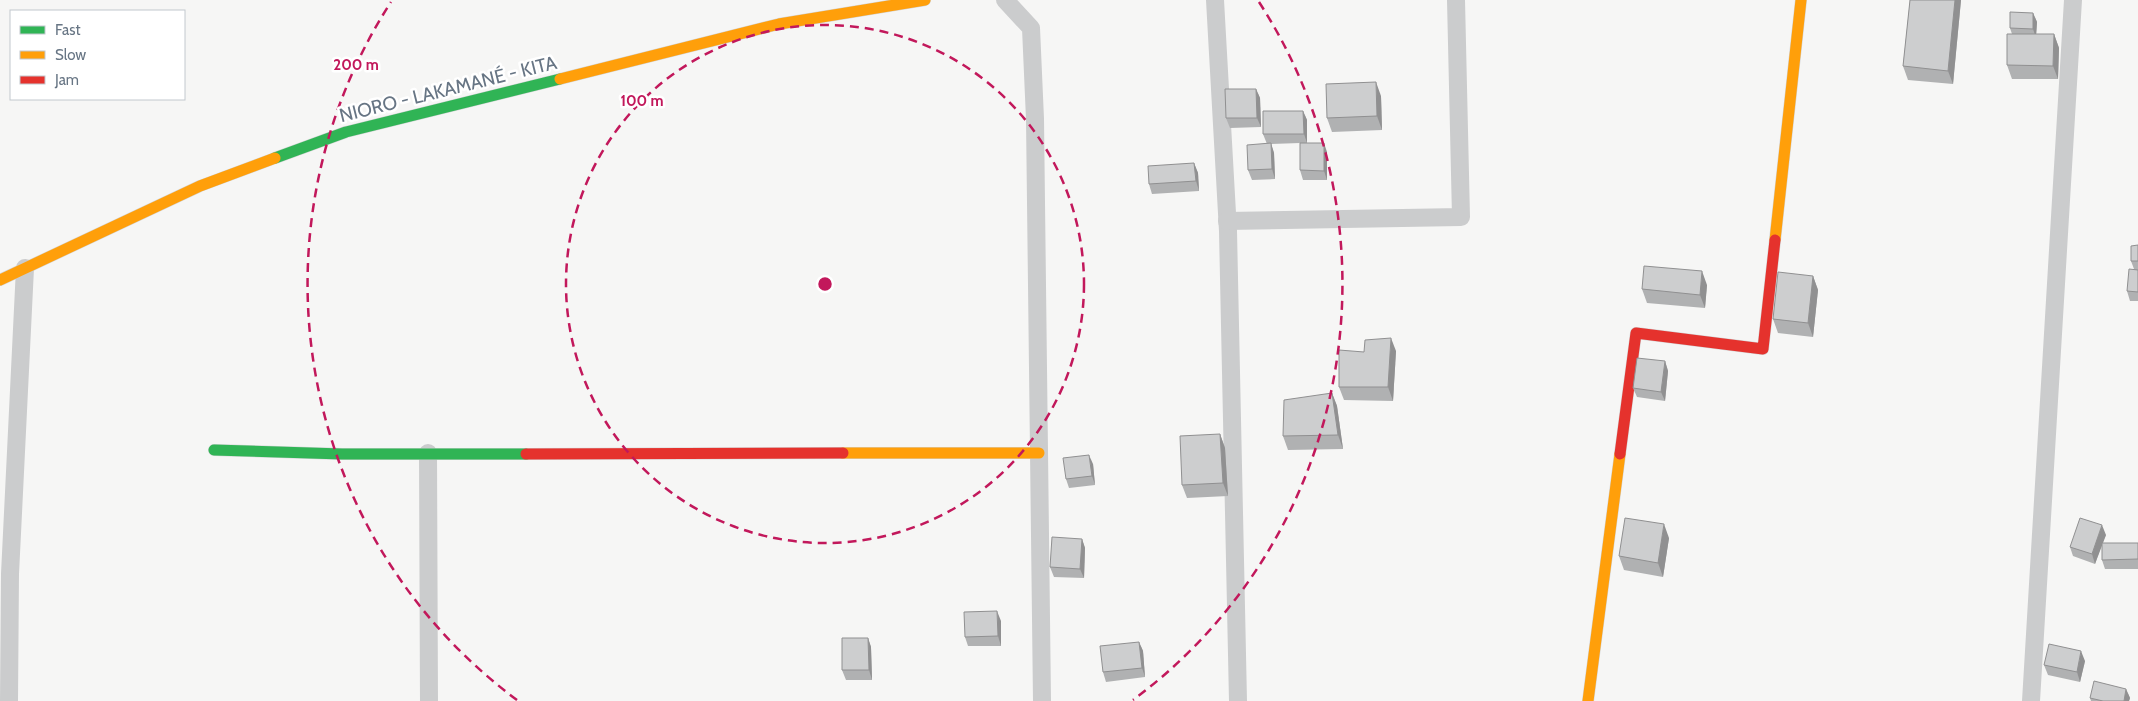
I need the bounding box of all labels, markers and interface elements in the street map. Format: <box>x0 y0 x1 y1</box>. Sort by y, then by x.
legend <box>10 10 185 100</box>
text: Fast <box>55 21 80 39</box>
text: Slow <box>55 46 86 64</box>
street label: NIORO - LAKAMANÉ - KITA <box>337 50 559 127</box>
text: 200 m <box>333 56 379 74</box>
text: Jam <box>54 71 79 89</box>
text: 100 m <box>620 92 664 110</box>
centre of rings <box>816 275 834 293</box>

